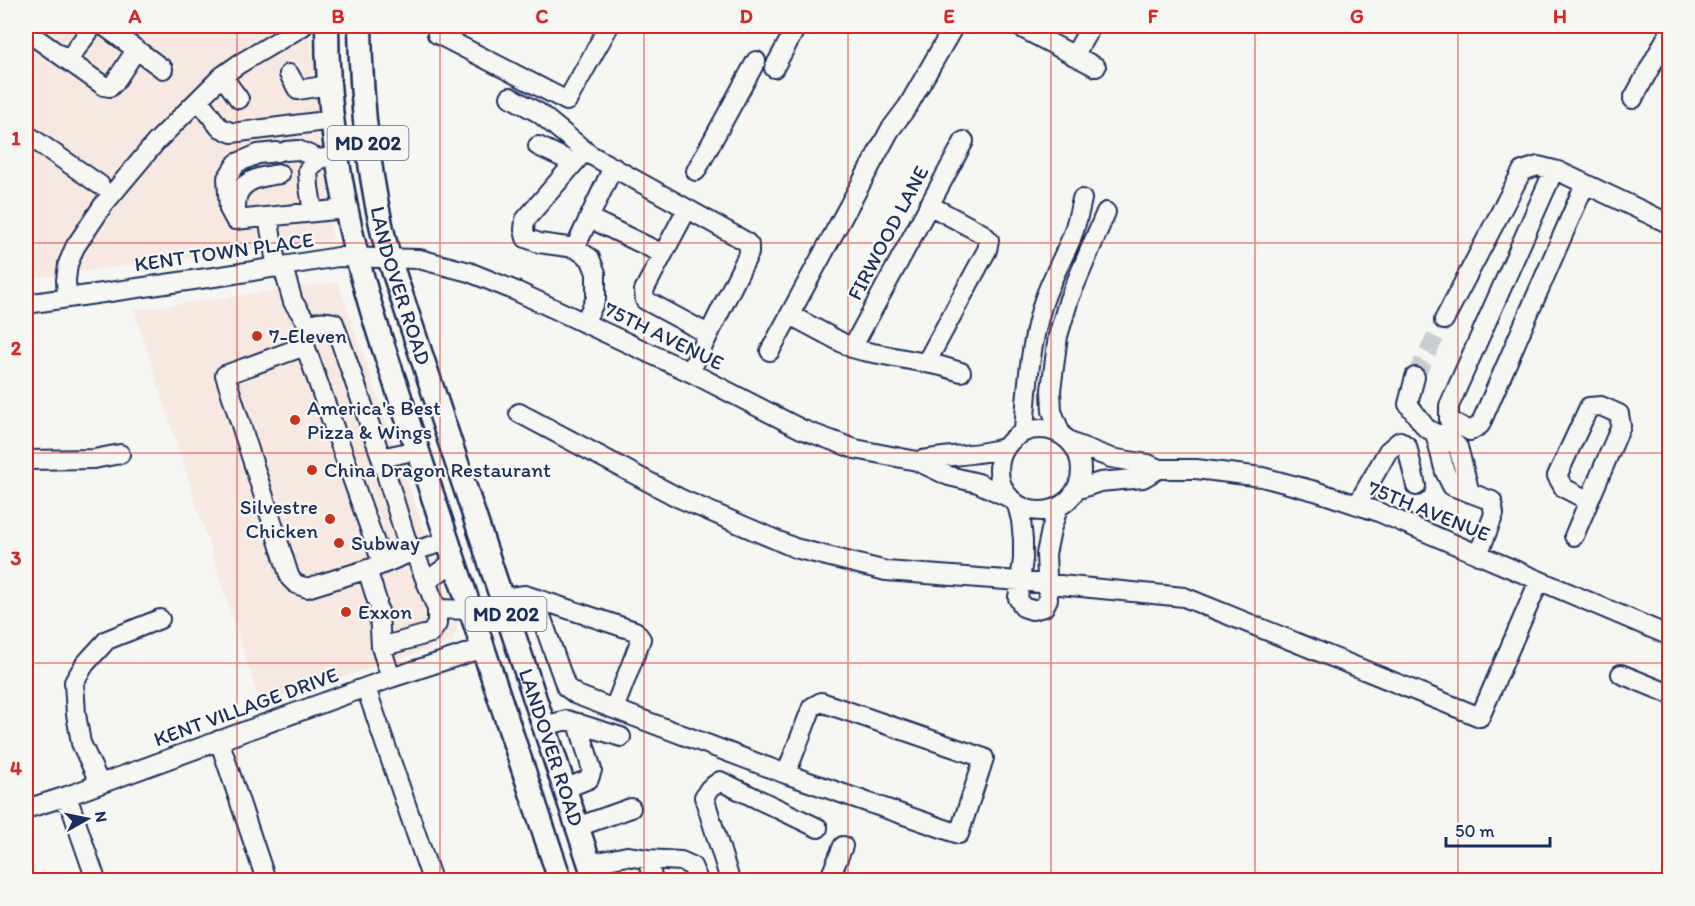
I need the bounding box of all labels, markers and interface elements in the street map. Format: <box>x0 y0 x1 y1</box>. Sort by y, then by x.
text: A <box>128 4 142 28</box>
text: B <box>332 4 345 28</box>
text: C <box>536 4 549 28</box>
text: D <box>739 4 753 28</box>
text: E <box>943 4 955 28</box>
text: F <box>1148 4 1159 28</box>
text: G <box>1350 4 1364 28</box>
text: H <box>1553 4 1567 28</box>
text: 1 <box>11 126 21 150</box>
road number: MD 202 <box>328 126 409 160</box>
street label: FIRWOOD LANE <box>842 161 934 304</box>
street label: LANDOVER ROAD <box>365 204 437 368</box>
street label: KENT TOWN PLACE <box>133 227 315 276</box>
street label: 75TH AVENUE <box>600 296 728 375</box>
place label: 7-Eleven <box>269 323 347 348</box>
marker: 7-Eleven <box>250 329 264 343</box>
text: 2 <box>11 336 22 360</box>
place label: America's Best Pizza & Wings <box>307 395 441 444</box>
marker: America's Best Pizza & Wings <box>288 413 302 427</box>
place label: China Dragon Restaurant <box>324 457 551 482</box>
marker: China Dragon Restaurant <box>305 463 319 477</box>
street label: 75TH AVENUE <box>1364 475 1494 546</box>
place label: Silvestre Chicken <box>240 494 318 543</box>
marker: Silvestre Chicken <box>323 512 337 526</box>
place label: Subway <box>351 530 420 555</box>
marker: Subway <box>332 536 346 550</box>
text: 3 <box>11 546 22 570</box>
road number: MD 202 <box>466 597 546 631</box>
place label: Exxon <box>358 599 412 624</box>
marker: Exxon <box>339 605 353 619</box>
street label: KENT VILLAGE DRIVE <box>150 661 342 752</box>
street label: LANDOVER ROAD <box>514 665 589 829</box>
text: 4 <box>10 756 22 780</box>
north arrow <box>57 789 117 849</box>
text: N <box>91 810 112 824</box>
scale bar <box>1446 810 1550 848</box>
text: 50 m <box>1455 820 1495 842</box>

